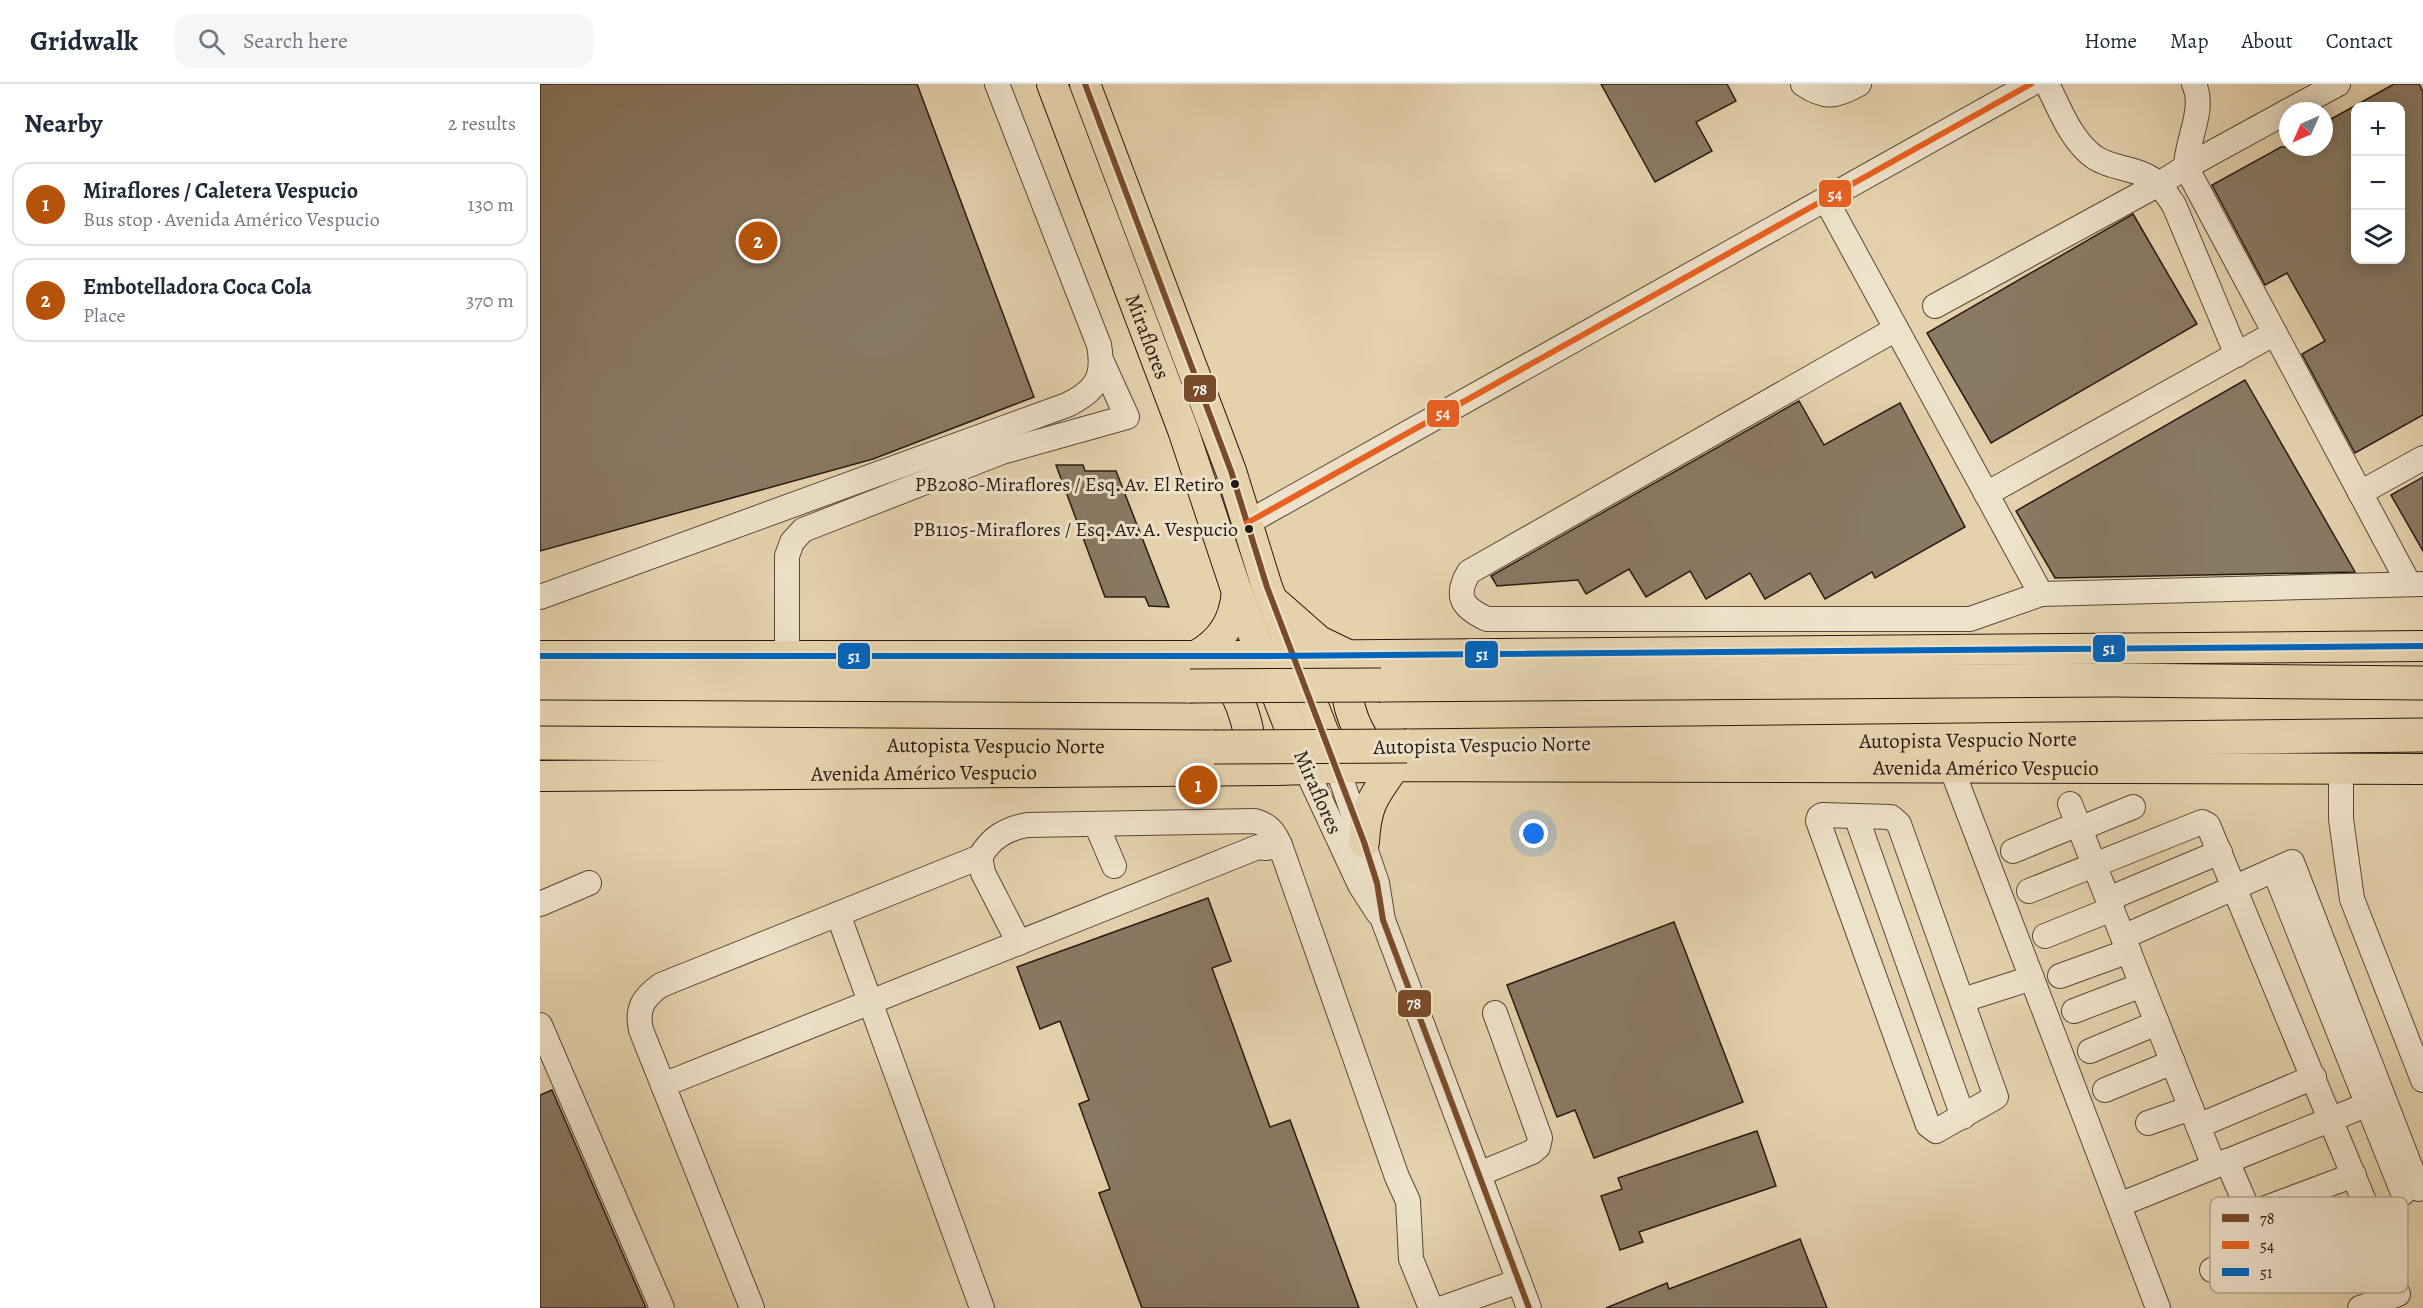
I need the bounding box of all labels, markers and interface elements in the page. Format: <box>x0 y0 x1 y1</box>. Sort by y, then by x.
search box <box>174 14 594 68</box>
text: Gridwalk <box>30 22 138 60</box>
icon: search <box>195 25 228 58</box>
text: Search here <box>243 26 348 56</box>
text: Home <box>2084 27 2137 55</box>
text: Map <box>2170 27 2208 55</box>
text: About <box>2241 27 2293 55</box>
text: Contact <box>2326 27 2393 55</box>
north arrow <box>2279 102 2333 156</box>
map controls <box>2351 102 2405 264</box>
button: + <box>2351 102 2405 156</box>
text: Nearby <box>24 106 103 141</box>
text: 2 results <box>448 110 516 137</box>
button: − <box>2351 156 2405 210</box>
text: Miraflores / Caletera Vespucio <box>83 176 358 206</box>
line badge: 54 <box>1818 179 1852 208</box>
text: 54 <box>1828 184 1843 206</box>
text: 1 <box>42 191 49 218</box>
text: 130 m <box>468 191 514 218</box>
text: Bus stop · Avenida Américo Vespucio <box>83 206 380 233</box>
button: layers <box>2351 210 2405 264</box>
pin: 2 <box>738 218 778 264</box>
text: Embotelladora Coca Cola <box>83 272 312 302</box>
text: 2 <box>41 287 50 314</box>
text: 370 m <box>466 287 514 314</box>
street label: Miraflores <box>1119 290 1177 383</box>
text: Place <box>83 302 125 329</box>
line badge: 78 <box>1183 374 1217 403</box>
text: 78 <box>1193 379 1208 401</box>
line badge: 54 <box>1426 399 1460 428</box>
text: 54 <box>1436 403 1451 425</box>
place label: PB2080-Miraflores / Esq. Av. El Retiro <box>915 471 1224 498</box>
marker: PB2080-Miraflores / Esq. Av. El Retiro <box>1229 478 1241 490</box>
place label: PB1105-Miraflores / Esq. Av. A. Vespucio <box>913 516 1238 543</box>
marker: PB1105-Miraflores / Esq. Av. A. Vespucio <box>1243 523 1255 535</box>
line badge: 51 <box>2092 634 2126 663</box>
text: 51 <box>2103 638 2116 660</box>
line badge: 51 <box>1464 640 1499 669</box>
line badge: 51 <box>837 642 871 670</box>
text: 51 <box>1476 644 1489 666</box>
text: 51 <box>848 646 861 668</box>
street label: Autopista Vespucio Norte <box>1858 725 2077 755</box>
street label: Autopista Vespucio Norte <box>1372 729 1591 761</box>
street label: Autopista Vespucio Norte <box>886 731 1105 760</box>
street label: Miraflores <box>1287 746 1349 838</box>
street label: Avenida Américo Vespucio <box>1872 753 2099 782</box>
street label: Avenida Américo Vespucio <box>810 758 1037 788</box>
pin: 1 <box>1178 762 1218 808</box>
your location <box>1519 819 1548 848</box>
line badge: 78 <box>1397 989 1432 1018</box>
text: 78 <box>1407 993 1422 1015</box>
legend <box>2210 1197 2408 1293</box>
text: 78 <box>2260 1208 2274 1230</box>
text: 54 <box>2260 1235 2274 1257</box>
text: 51 <box>2260 1262 2273 1284</box>

